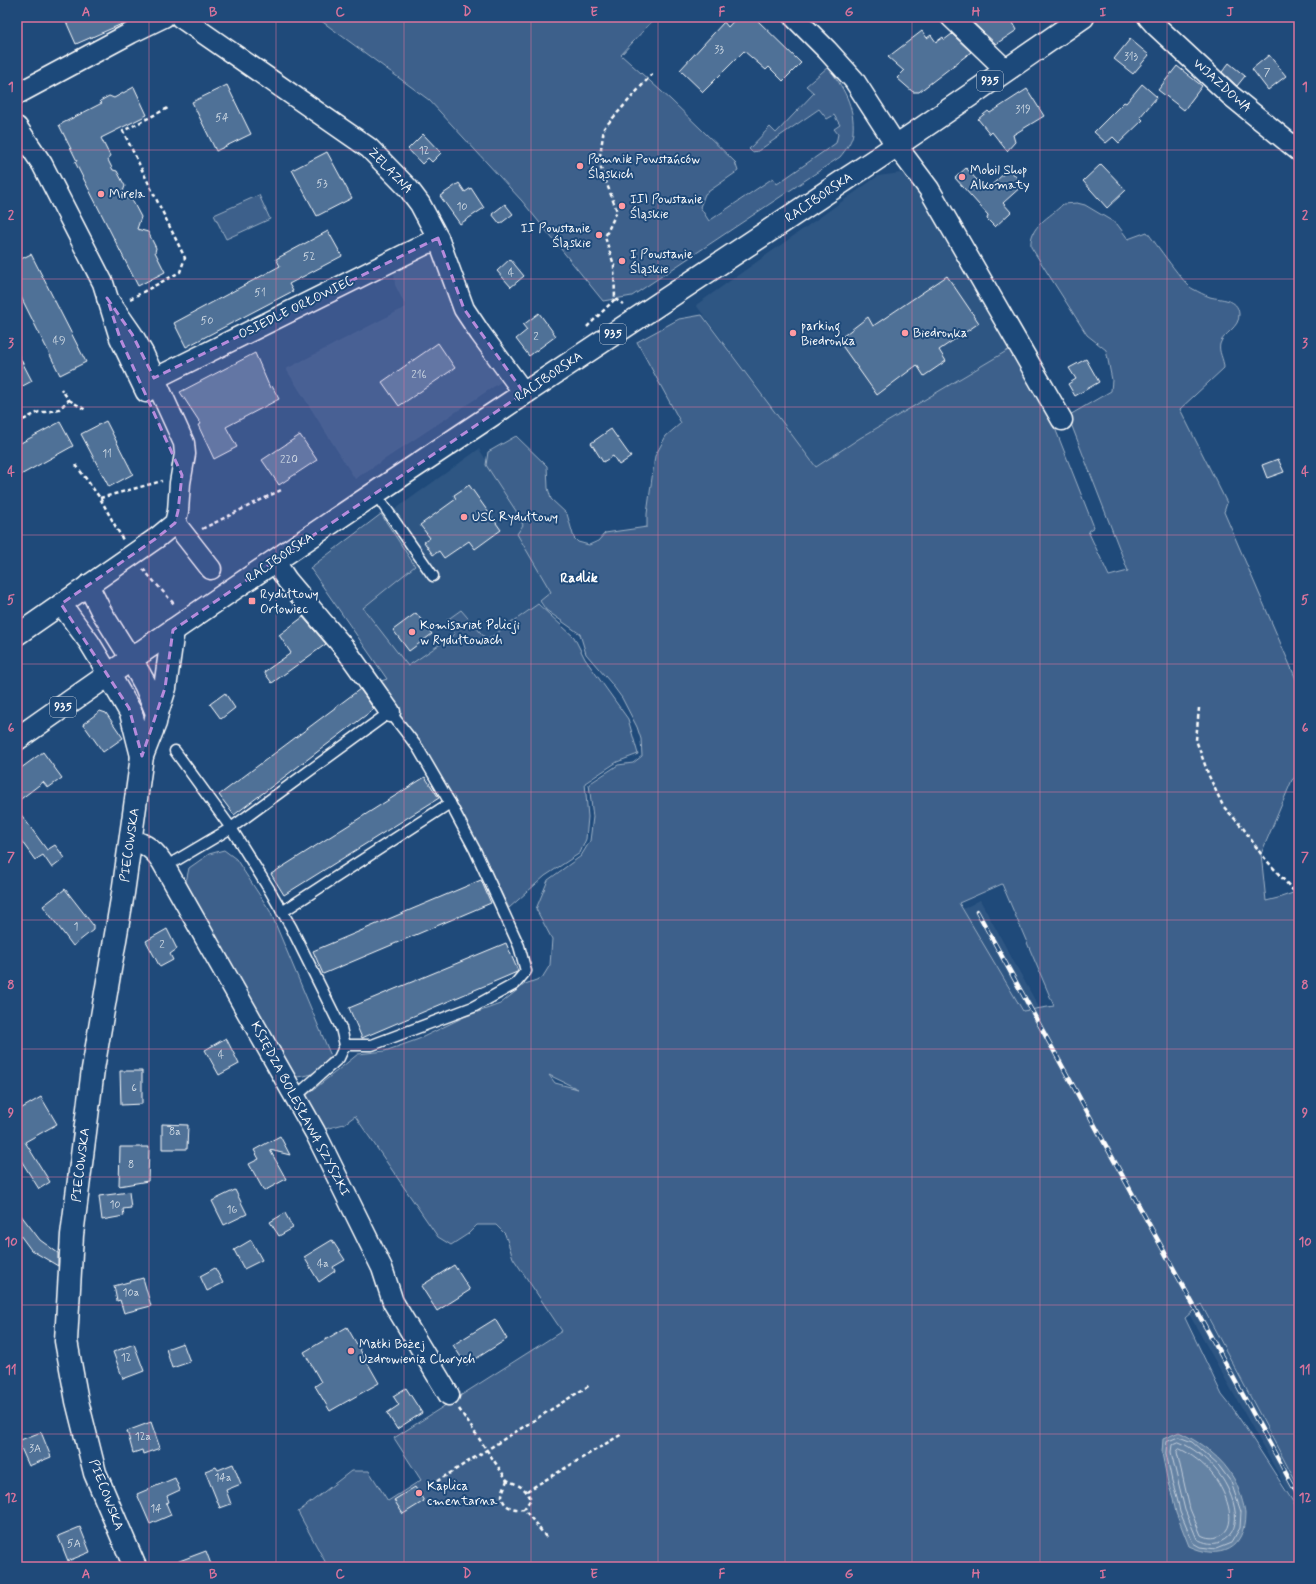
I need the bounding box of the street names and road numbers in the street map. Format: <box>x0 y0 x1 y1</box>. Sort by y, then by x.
street label: WJAZDOWA <box>1189 55 1255 117</box>
road number: 935 <box>977 71 1003 91</box>
street label: ŻELAZNA <box>364 144 416 198</box>
street label: RACIBORSKA <box>782 169 856 227</box>
street label: OSIEDLE ORŁOWIEC <box>236 273 357 343</box>
road number: 935 <box>600 324 626 344</box>
street label: RACIBORSKA <box>512 348 586 406</box>
street label: RACIBORSKA <box>243 529 317 587</box>
road number: 935 <box>50 697 76 717</box>
street label: PIECOWSKA <box>116 807 144 883</box>
street label: KSIĘDZA BOLESŁAWA SZYSZKI <box>247 1019 353 1199</box>
street label: PIECOWSKA <box>68 1127 94 1203</box>
street label: PIECOWSKA <box>85 1457 127 1533</box>

